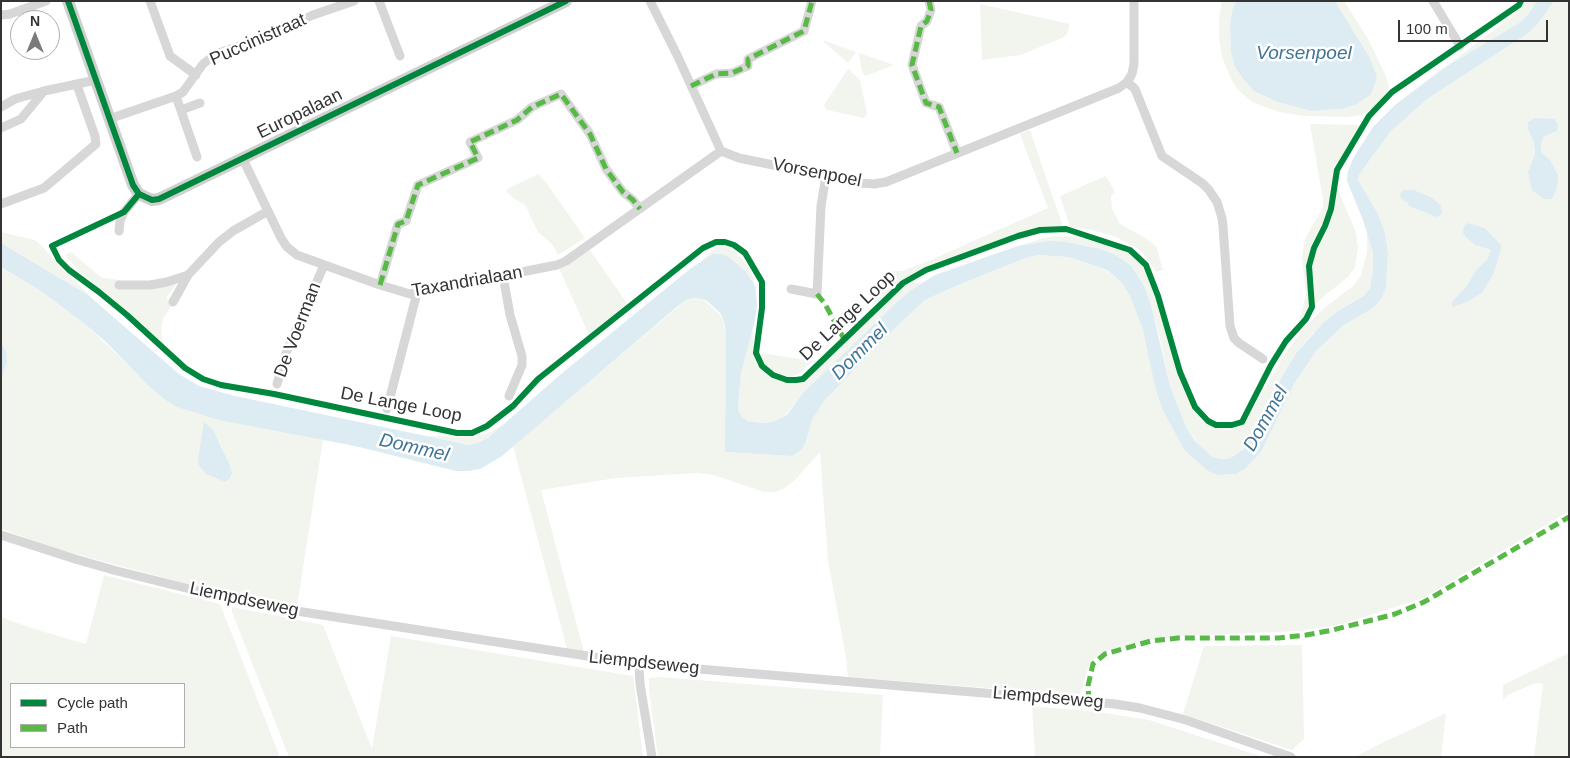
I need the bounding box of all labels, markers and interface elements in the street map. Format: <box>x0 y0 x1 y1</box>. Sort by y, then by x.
street label: Puccinistraat <box>207 9 309 71</box>
north arrow <box>10 10 60 60</box>
scale bar <box>1400 10 1550 42</box>
text: N <box>30 13 40 29</box>
text: 100 m <box>1406 20 1448 37</box>
water label: Vorsenpoel <box>1256 43 1352 65</box>
street label: Europalaan <box>254 84 346 144</box>
street label: Vorsenpoel <box>771 154 863 192</box>
street label: Taxandrialaan <box>410 262 524 302</box>
street label: De Lange Loop <box>796 266 900 366</box>
street label: De Voerman <box>270 279 326 381</box>
water label: Dommel <box>827 319 893 385</box>
street label: De Lange Loop <box>339 383 463 427</box>
water label: Dommel <box>1239 383 1293 455</box>
water label: Dommel <box>377 429 451 467</box>
street label: Liempdseweg <box>187 578 301 622</box>
street label: Liempdseweg <box>588 646 700 680</box>
street label: Liempdseweg <box>992 682 1104 714</box>
legend <box>10 683 185 748</box>
text: Cycle path <box>57 694 128 711</box>
text: Path <box>57 719 88 736</box>

